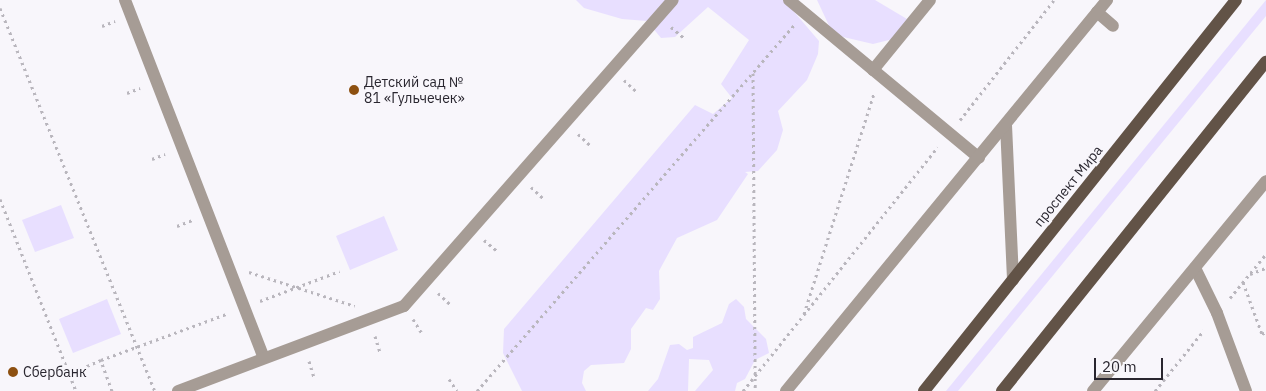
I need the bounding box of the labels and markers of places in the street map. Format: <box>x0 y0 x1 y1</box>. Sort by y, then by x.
place label: Детский сад № 81 «Гульчечек» <box>364 74 465 106</box>
marker: Детский сад № 81 «Гульчечек» <box>348 84 360 96</box>
place label: Сбербанк <box>23 364 87 380</box>
marker: Сбербанк <box>7 366 19 378</box>

